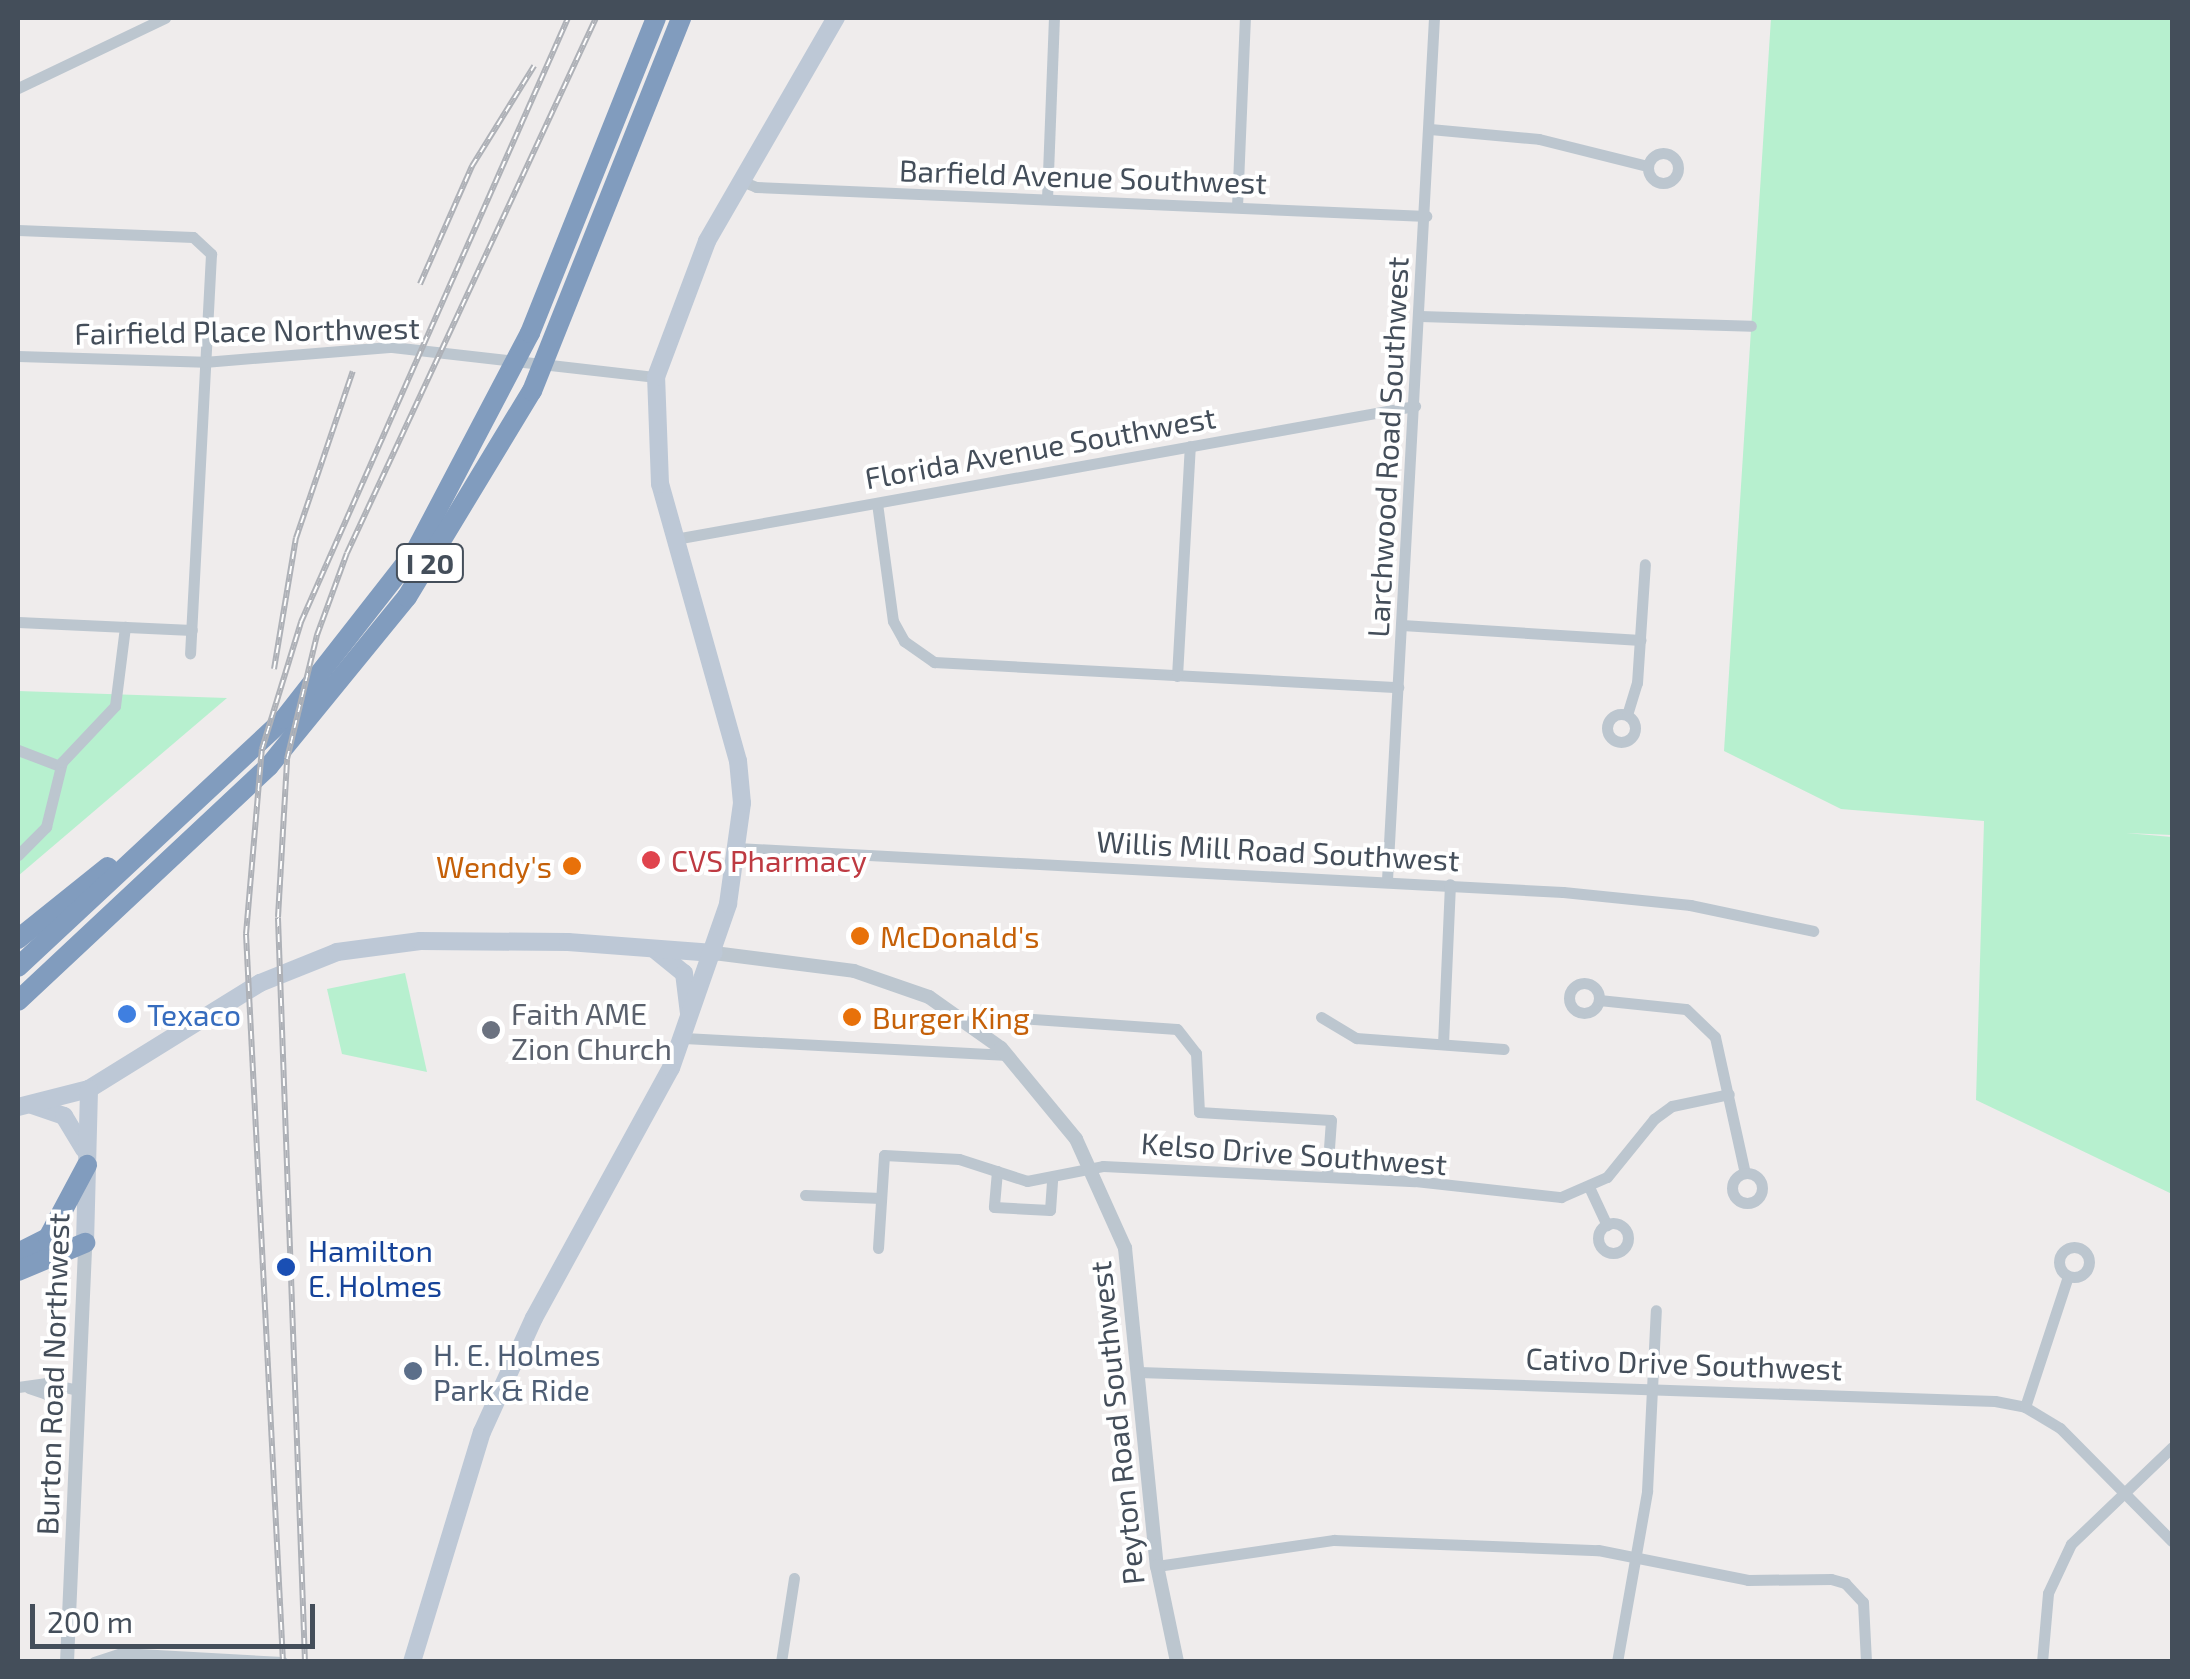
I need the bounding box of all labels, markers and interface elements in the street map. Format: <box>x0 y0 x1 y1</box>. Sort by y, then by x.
street label: Barfield Avenue Southwest <box>898 152 1268 200</box>
street label: Larchwood Road Southwest <box>1359 256 1415 638</box>
street label: Fairfield Place Northwest <box>74 309 420 351</box>
street label: Florida Avenue Southwest <box>861 398 1219 496</box>
road number: I 20 <box>395 540 465 586</box>
street label: Willis Mill Road Southwest <box>1095 822 1461 878</box>
place label: CVS Pharmacy <box>671 842 867 878</box>
place label: Wendy's <box>436 848 552 884</box>
marker: CVS Pharmacy <box>640 849 662 871</box>
marker: Wendy's <box>561 855 583 877</box>
place label: McDonald's <box>880 918 1039 954</box>
marker: McDonald's <box>849 925 871 947</box>
place label: Faith AME Zion Church <box>511 995 672 1066</box>
place label: Texaco <box>147 996 241 1032</box>
place label: Burger King <box>872 999 1030 1035</box>
marker: Texaco <box>116 1003 138 1025</box>
marker: Burger King <box>841 1006 863 1028</box>
marker: Faith AME Zion Church <box>480 1019 502 1041</box>
street label: Kelso Drive Southwest <box>1140 1124 1448 1182</box>
street label: Burton Road Northwest <box>28 1212 76 1536</box>
place label: Hamilton E. Holmes <box>308 1232 442 1302</box>
marker: Hamilton E. Holmes <box>273 1254 299 1280</box>
street label: Peyton Road Southwest <box>1081 1259 1151 1587</box>
place label: H. E. Holmes Park & Ride <box>433 1336 601 1406</box>
street label: Cativo Drive Southwest <box>1525 1339 1843 1387</box>
marker: H. E. Holmes Park & Ride <box>402 1360 424 1382</box>
scale bar <box>35 1584 320 1646</box>
text: 200 m <box>47 1603 133 1639</box>

